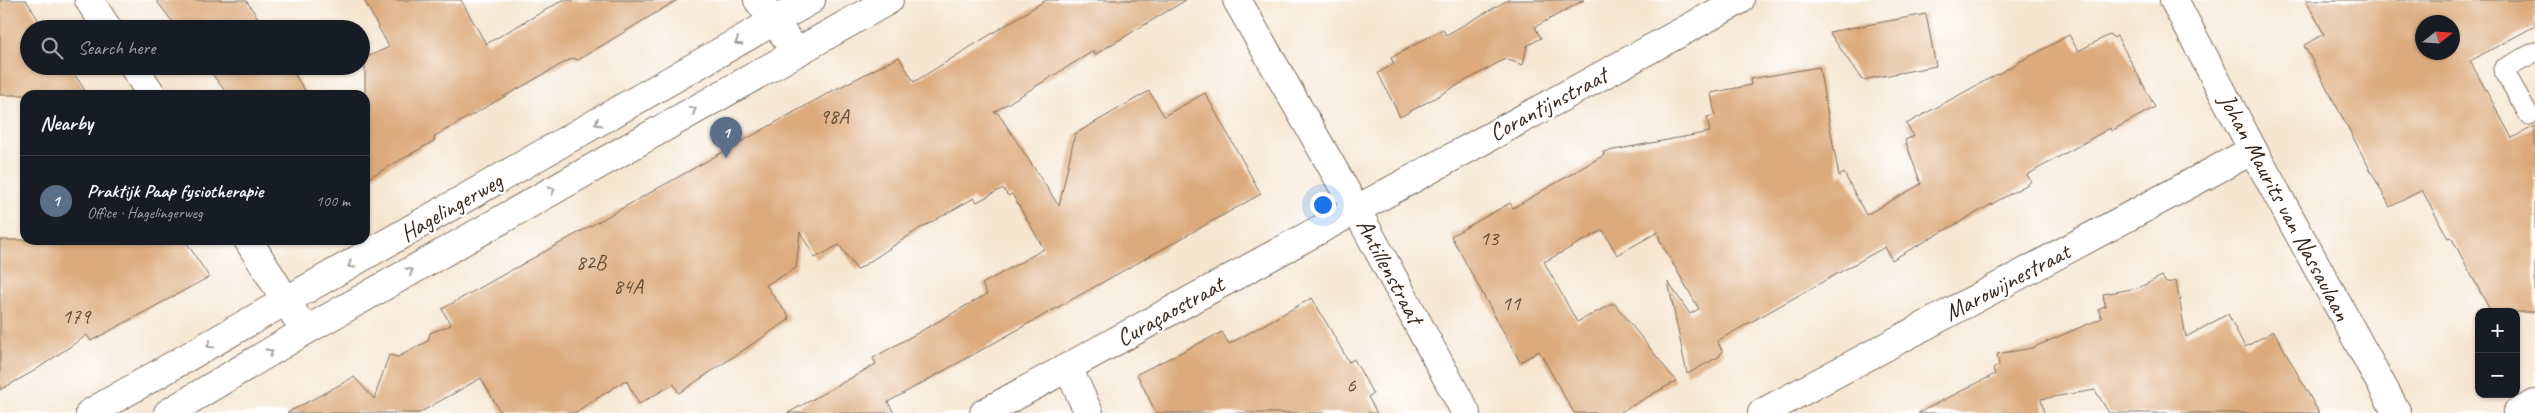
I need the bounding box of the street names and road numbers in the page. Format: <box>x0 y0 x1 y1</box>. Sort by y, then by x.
street label: Corantijnstraat <box>1484 59 1615 148</box>
street label: Johan Maurits van Nassaulaan <box>2212 87 2358 326</box>
street label: Hagelingerweg <box>394 165 509 248</box>
street label: Antillenstraat <box>1350 213 1432 331</box>
street label: Marowijnestraat <box>1939 236 2077 328</box>
street label: Curaçaostraat <box>1111 268 1231 353</box>

